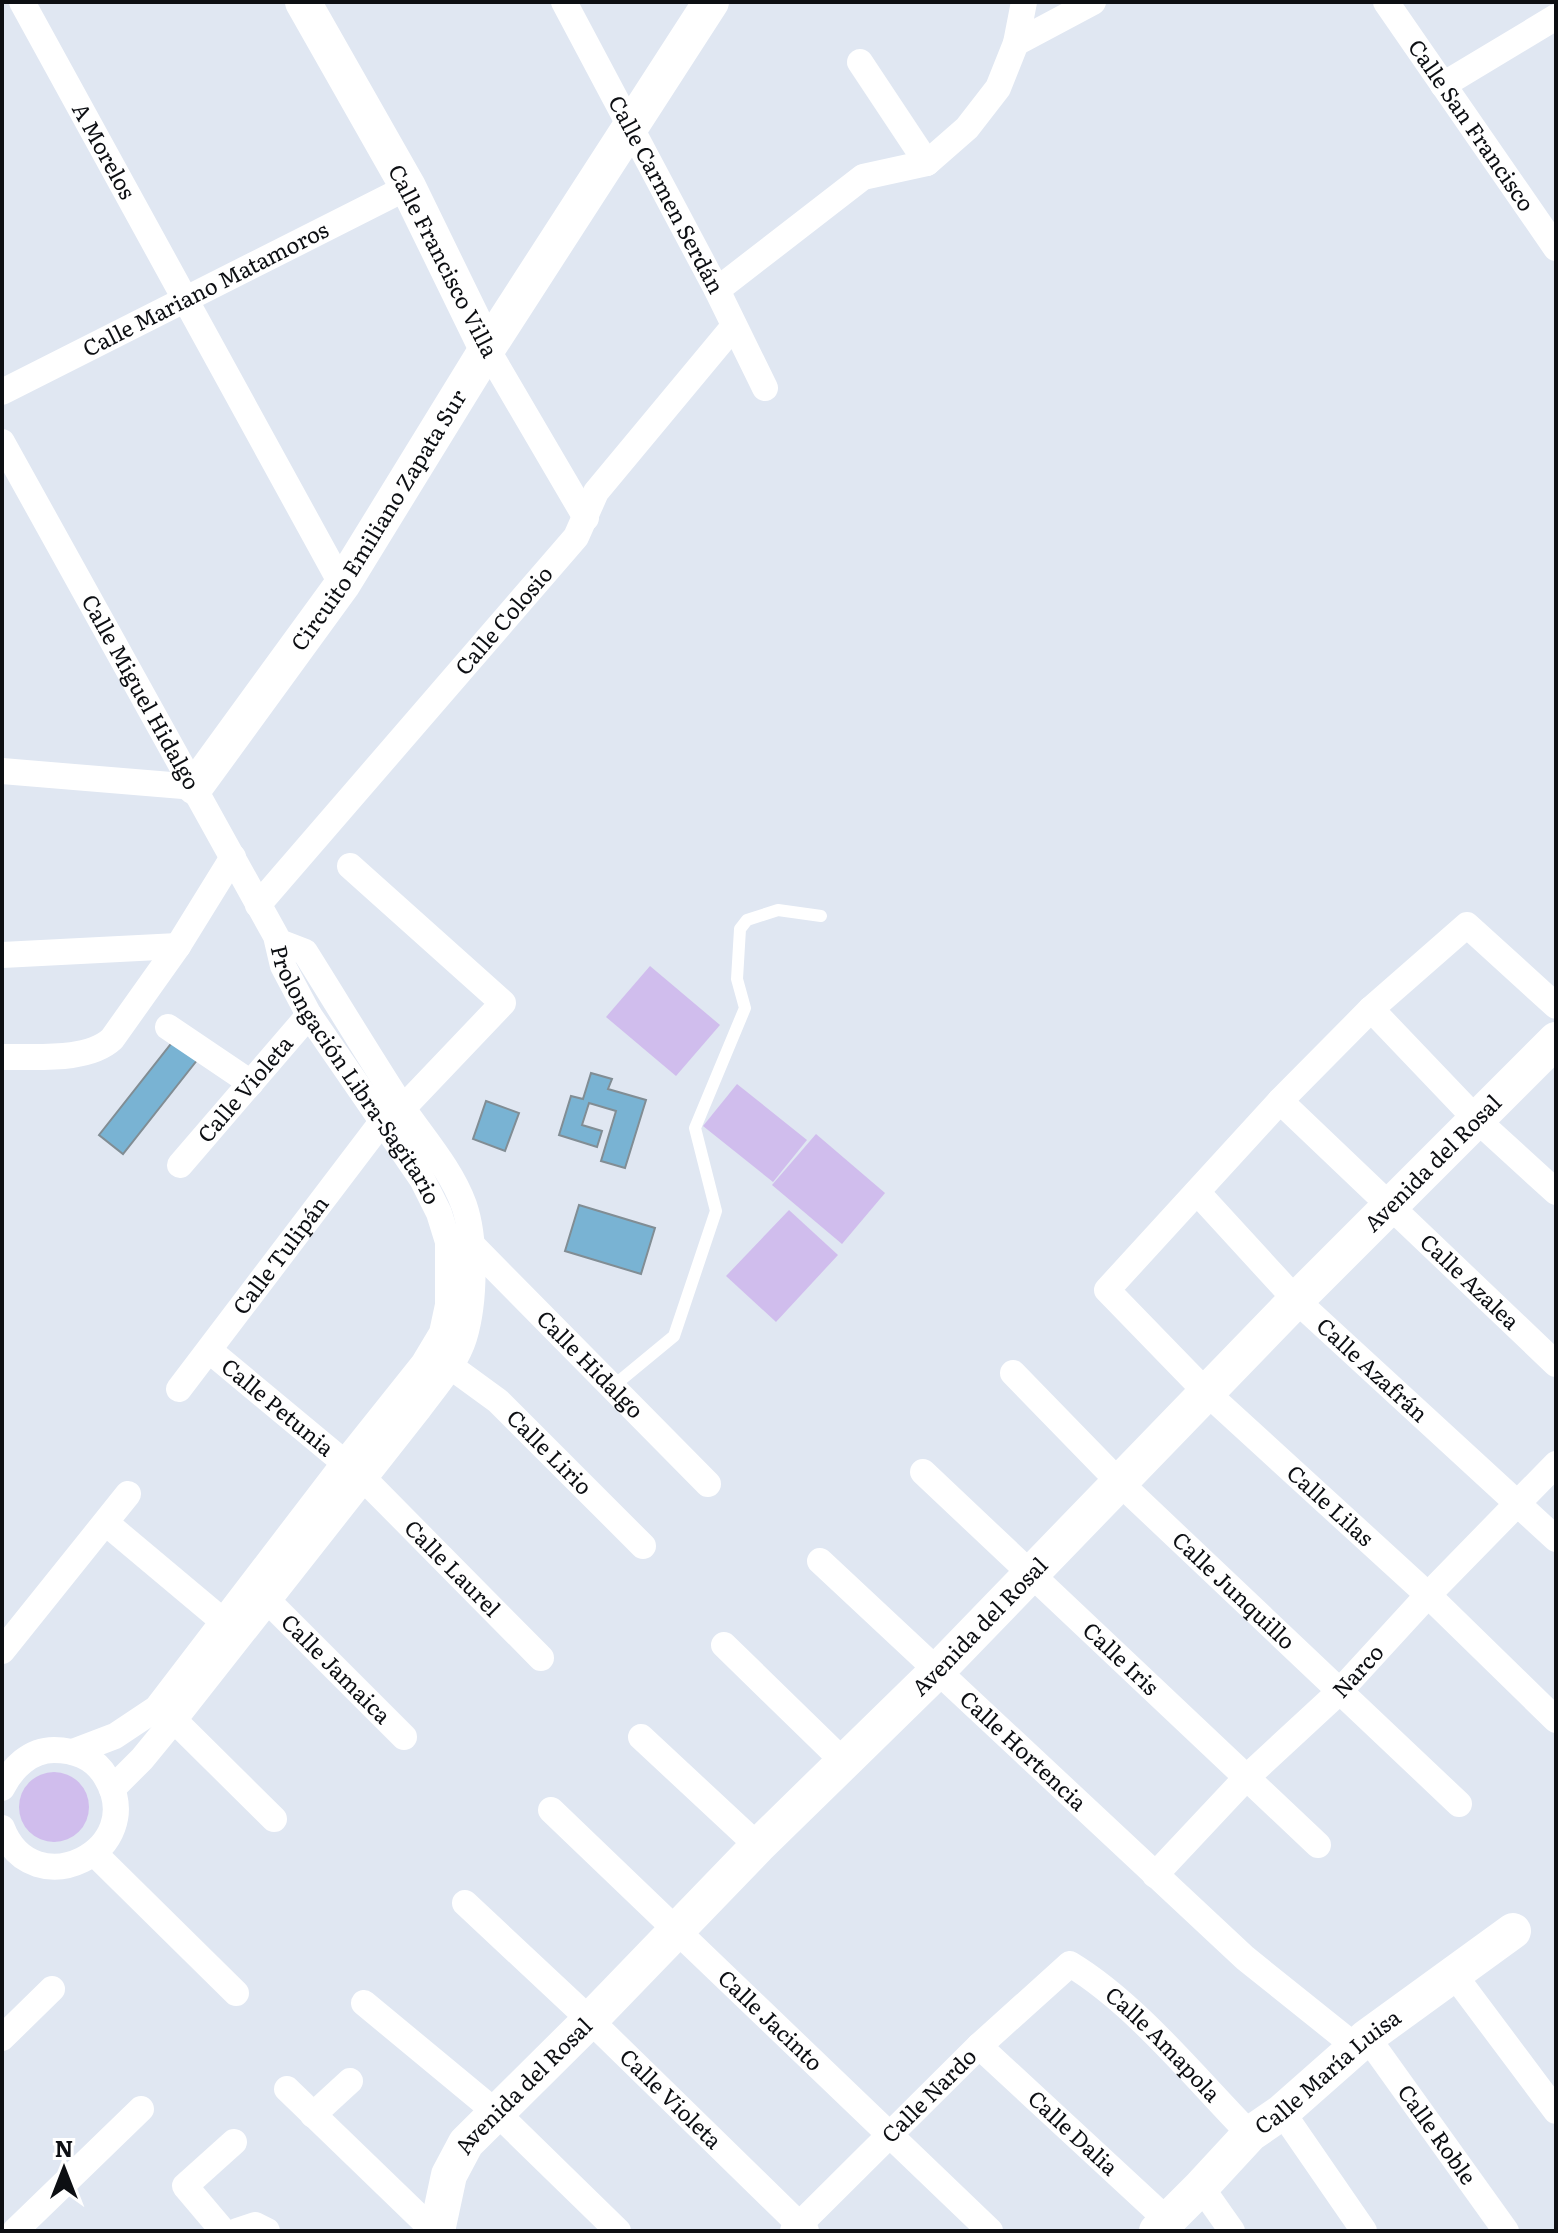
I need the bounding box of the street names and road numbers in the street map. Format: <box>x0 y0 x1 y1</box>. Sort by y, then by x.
street label: Calle San Francisco <box>1401 32 1544 217</box>
street label: Calle Carmen Serdán <box>601 89 734 299</box>
street label: A Morelos <box>65 96 145 205</box>
street label: Calle Francisco Villa <box>381 158 507 363</box>
street label: Calle Mariano Matamoros <box>76 212 334 364</box>
street label: Circuito Emiliano Zapata Sur <box>281 382 474 657</box>
street label: Calle Colosio <box>446 558 559 681</box>
street label: Calle Miguel Hidalgo <box>75 588 210 795</box>
street label: Prolongación Libra-Sagitario <box>264 942 450 1210</box>
street label: Calle Violeta <box>189 1027 300 1149</box>
street label: Avenida del Rosal <box>1355 1086 1508 1238</box>
street label: Calle Tulipán <box>223 1188 335 1321</box>
street label: Calle Azalea <box>1414 1225 1528 1336</box>
street label: Calle Hidalgo <box>530 1302 652 1425</box>
street label: Calle Azafrán <box>1310 1309 1436 1429</box>
street label: Calle Petunia <box>215 1349 342 1463</box>
street label: Calle Lirio <box>500 1401 601 1502</box>
street label: Calle Lilas <box>1280 1456 1382 1553</box>
street label: Calle Laurel <box>398 1511 509 1624</box>
street label: Calle Junquillo <box>1166 1523 1304 1656</box>
street label: Avenida del Rosal <box>903 1549 1054 1702</box>
street label: Calle Jamaica <box>274 1605 400 1730</box>
street label: Calle Iris <box>1076 1613 1167 1702</box>
street label: Narco <box>1324 1636 1390 1704</box>
street label: Calle Hortencia <box>953 1682 1095 1818</box>
street label: Calle Jacinto <box>712 1961 831 2078</box>
street label: Calle Amapola <box>1099 1978 1229 2108</box>
street label: Calle María Luisa <box>1247 2000 1407 2141</box>
street label: Avenida del Rosal <box>445 2009 599 2160</box>
street label: Calle Violeta <box>613 2040 731 2156</box>
street label: Calle Nardo <box>873 2040 983 2149</box>
street label: Calle Roble <box>1391 2077 1485 2191</box>
street label: Calle Dalia <box>1021 2081 1127 2182</box>

